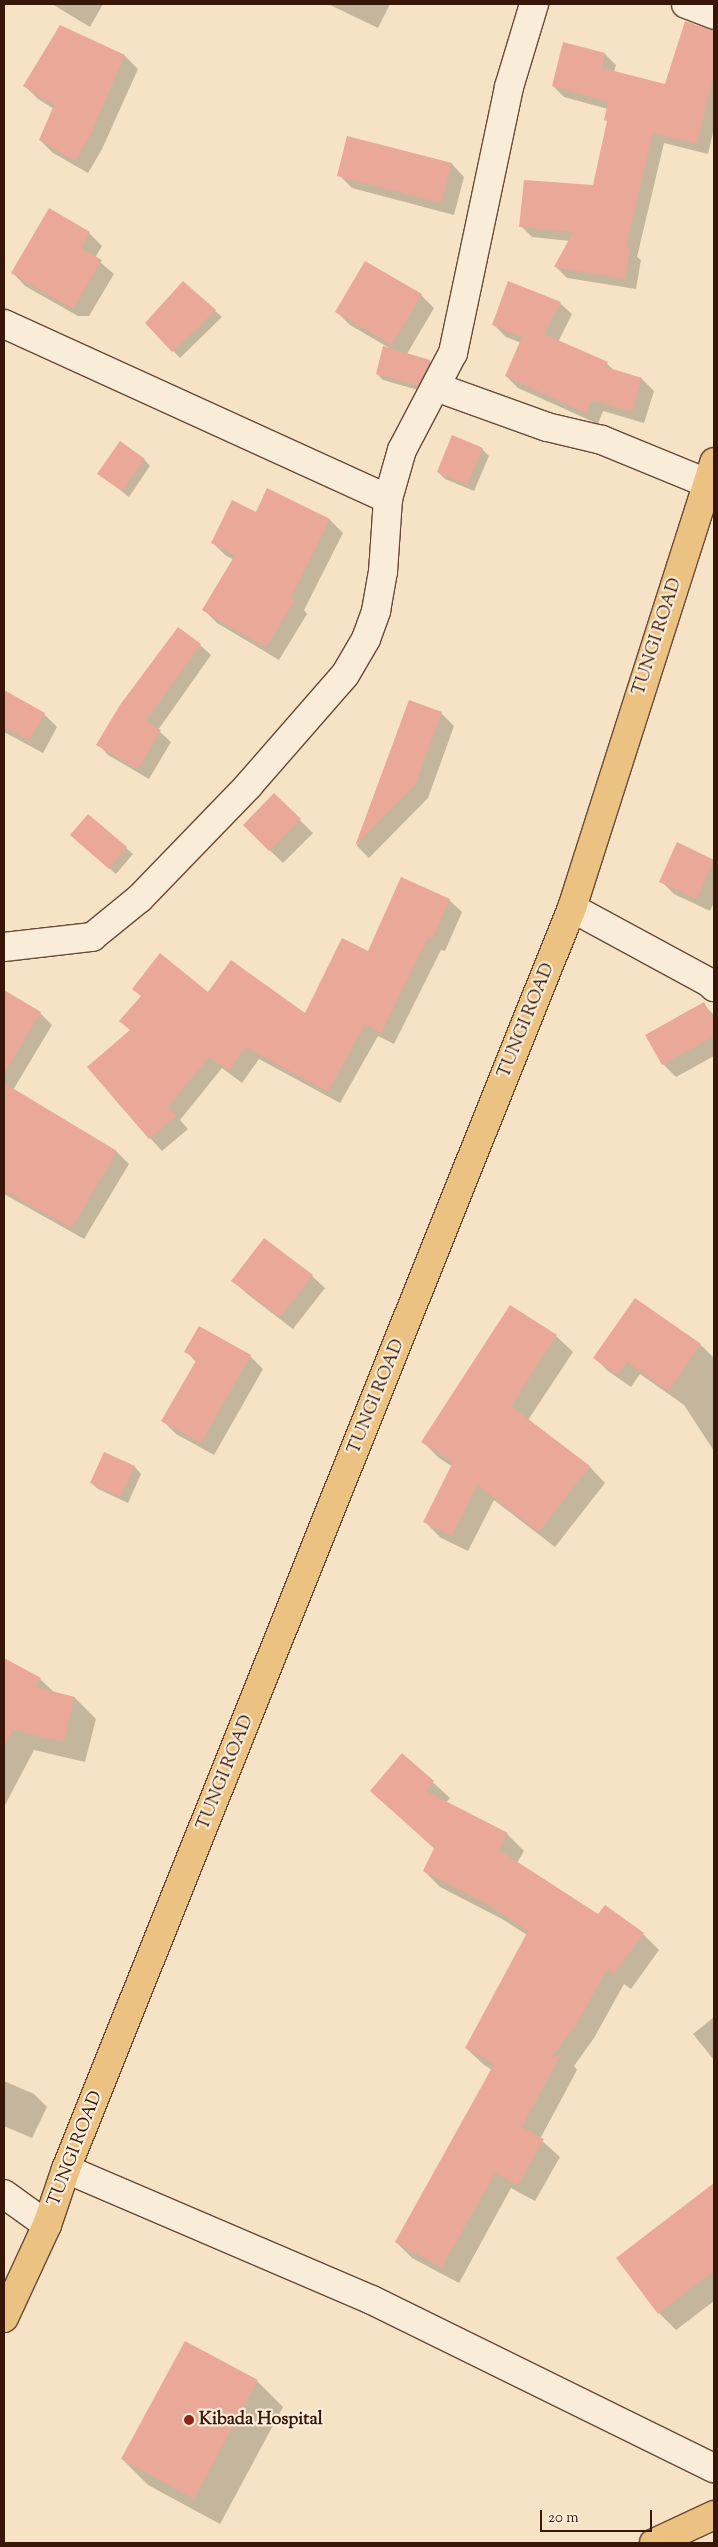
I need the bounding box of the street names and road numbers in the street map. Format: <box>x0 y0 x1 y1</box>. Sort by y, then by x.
street label: TUNGI ROAD <box>629 576 687 698</box>
street label: TUNGI ROAD <box>494 960 560 1082</box>
street label: TUNGI ROAD <box>344 1336 410 1458</box>
street label: TUNGI ROAD <box>193 1712 259 1834</box>
street label: TUNGI ROAD <box>44 2088 108 2210</box>

